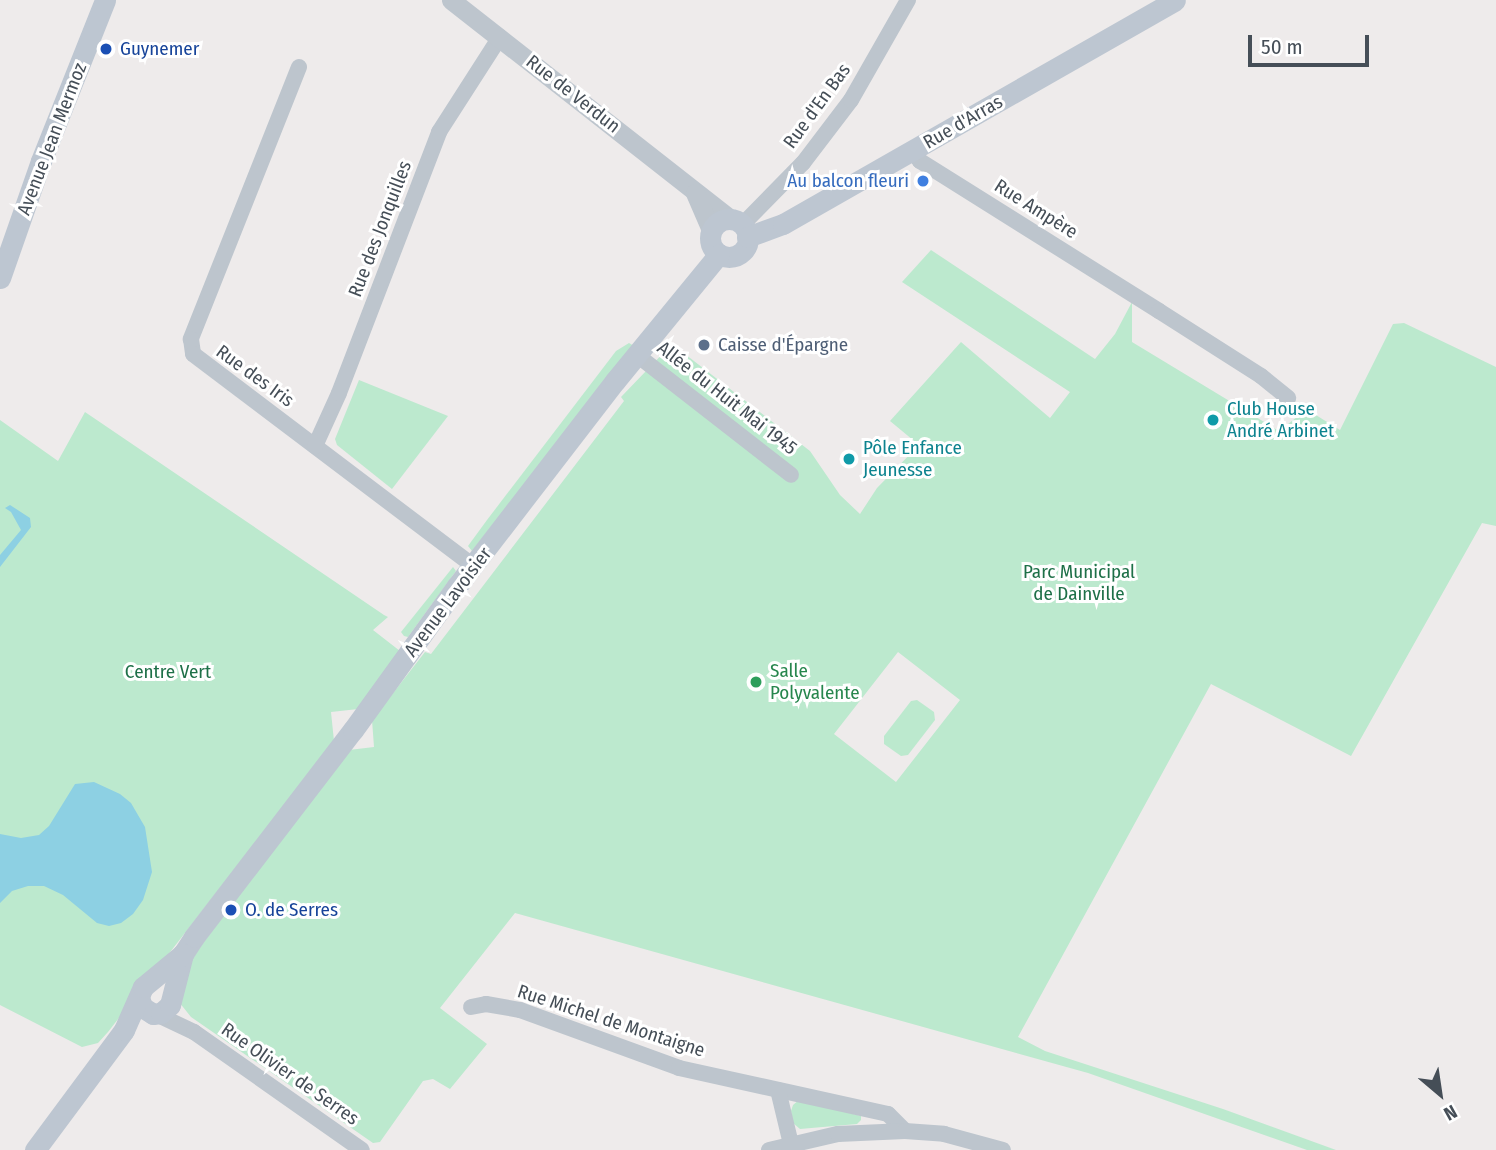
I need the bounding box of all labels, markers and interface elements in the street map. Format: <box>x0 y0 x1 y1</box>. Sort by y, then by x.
scale bar <box>1251 21 1372 65</box>
text: 50 m <box>1261 34 1303 60</box>
place label: Guynemer <box>120 38 199 60</box>
marker: Guynemer <box>98 41 114 57</box>
street label: Rue de Verdun <box>521 50 625 138</box>
street label: Rue d'En Bas <box>779 59 855 153</box>
street label: Avenue Jean Mermoz <box>12 60 92 218</box>
street label: Rue d'Arras <box>919 90 1007 154</box>
street label: Rue des Jonquilles <box>344 158 416 300</box>
place label: Au balcon fleuri <box>787 170 909 192</box>
marker: Au balcon fleuri <box>915 173 931 189</box>
street label: Rue Ampère <box>990 174 1082 244</box>
place label: Caisse d'Épargne <box>718 334 848 356</box>
street label: Allée du Huit Mai 1945 <box>653 336 801 460</box>
marker: Caisse d'Épargne <box>696 337 712 353</box>
street label: Rue des Iris <box>212 340 298 412</box>
place label: Club House André Arbinet <box>1227 398 1334 442</box>
marker: Club House André Arbinet <box>1205 412 1221 428</box>
place label: Pôle Enfance Jeunesse <box>863 437 962 481</box>
marker: Pôle Enfance Jeunesse <box>841 451 857 467</box>
street label: Avenue Lavoisier <box>399 543 497 661</box>
park label: Parc Municipal de Dainville <box>1023 561 1135 605</box>
place label: Salle Polyvalente <box>770 660 860 704</box>
park label: Centre Vert <box>125 661 211 683</box>
marker: Salle Polyvalente <box>748 674 764 690</box>
place label: O. de Serres <box>245 899 338 921</box>
marker: O. de Serres <box>223 902 239 918</box>
street label: Rue Michel de Montaigne <box>515 980 707 1062</box>
street label: Rue Olivier de Serres <box>217 1018 363 1130</box>
north arrow <box>1405 1059 1475 1129</box>
text: N <box>1440 1100 1461 1126</box>

